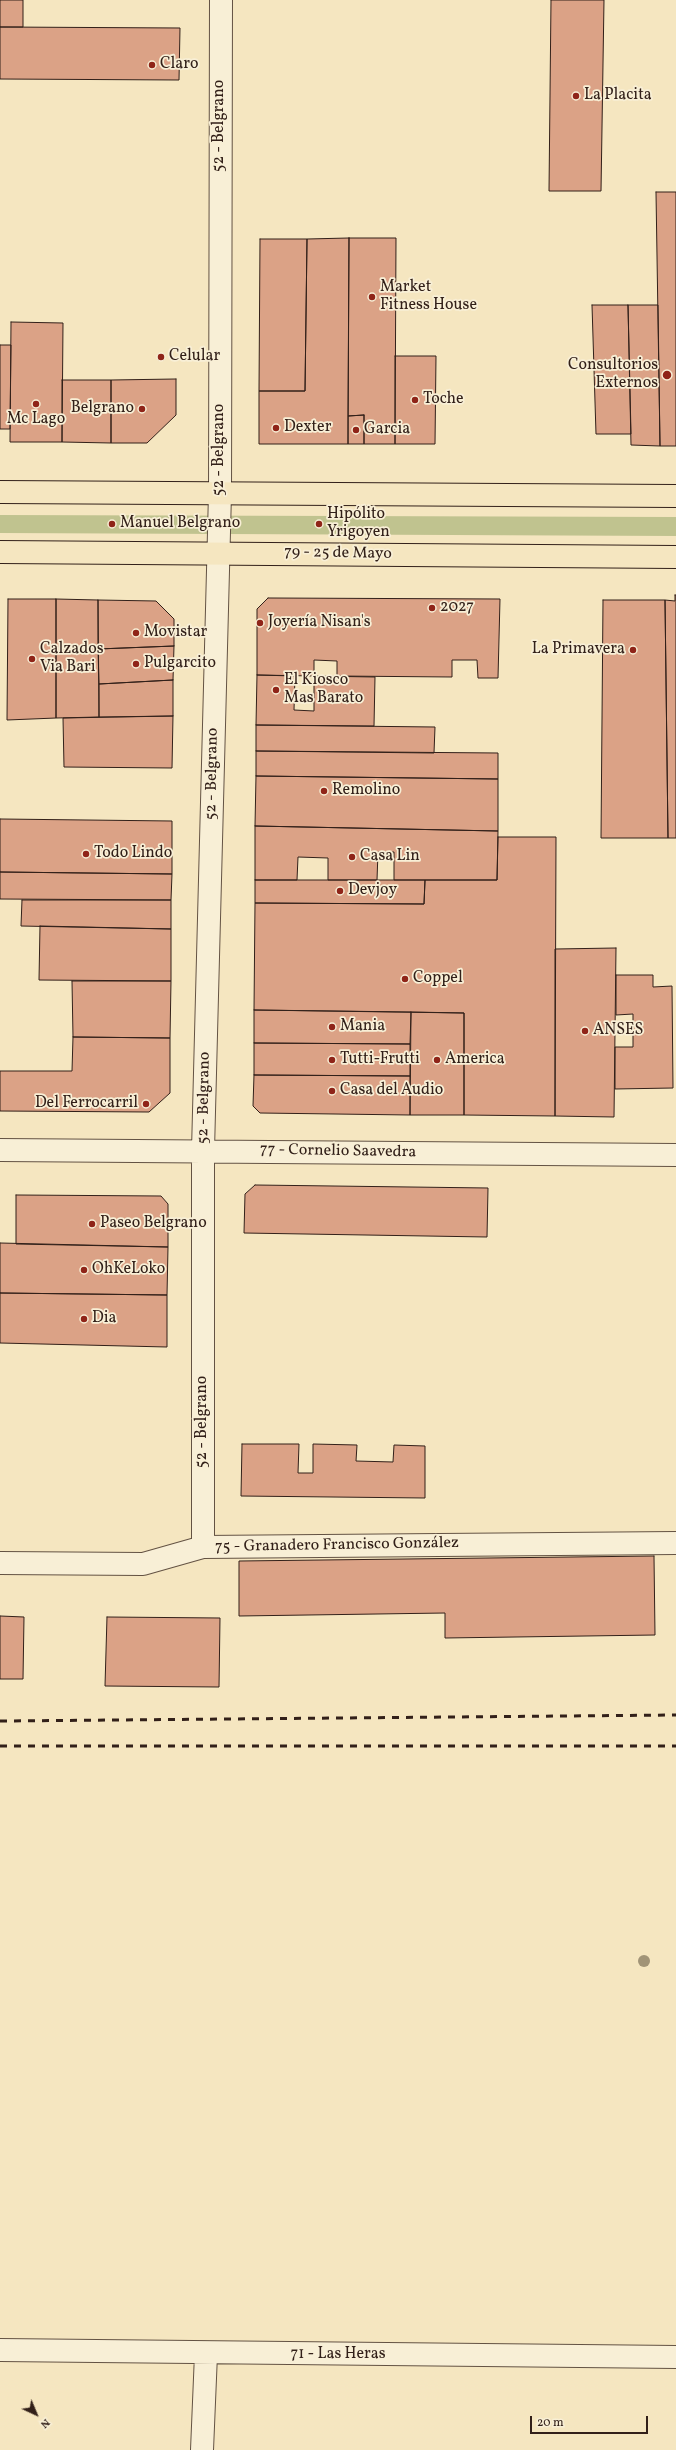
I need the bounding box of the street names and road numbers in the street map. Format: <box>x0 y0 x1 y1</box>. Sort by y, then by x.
street label: 52 - Belgrano <box>210 80 230 172</box>
street label: 52 - Belgrano <box>210 404 230 496</box>
street label: 79 - 25 de Mayo <box>284 543 392 565</box>
street label: 52 - Belgrano <box>203 728 223 820</box>
street label: 52 - Belgrano <box>195 1052 215 1144</box>
street label: 77 - Cornelio Saavedra <box>260 1141 416 1163</box>
street label: 52 - Belgrano <box>193 1376 213 1468</box>
street label: 75 - Granadero Francisco González <box>215 1534 459 1558</box>
street label: 71 - Las Heras <box>290 2345 386 2365</box>

